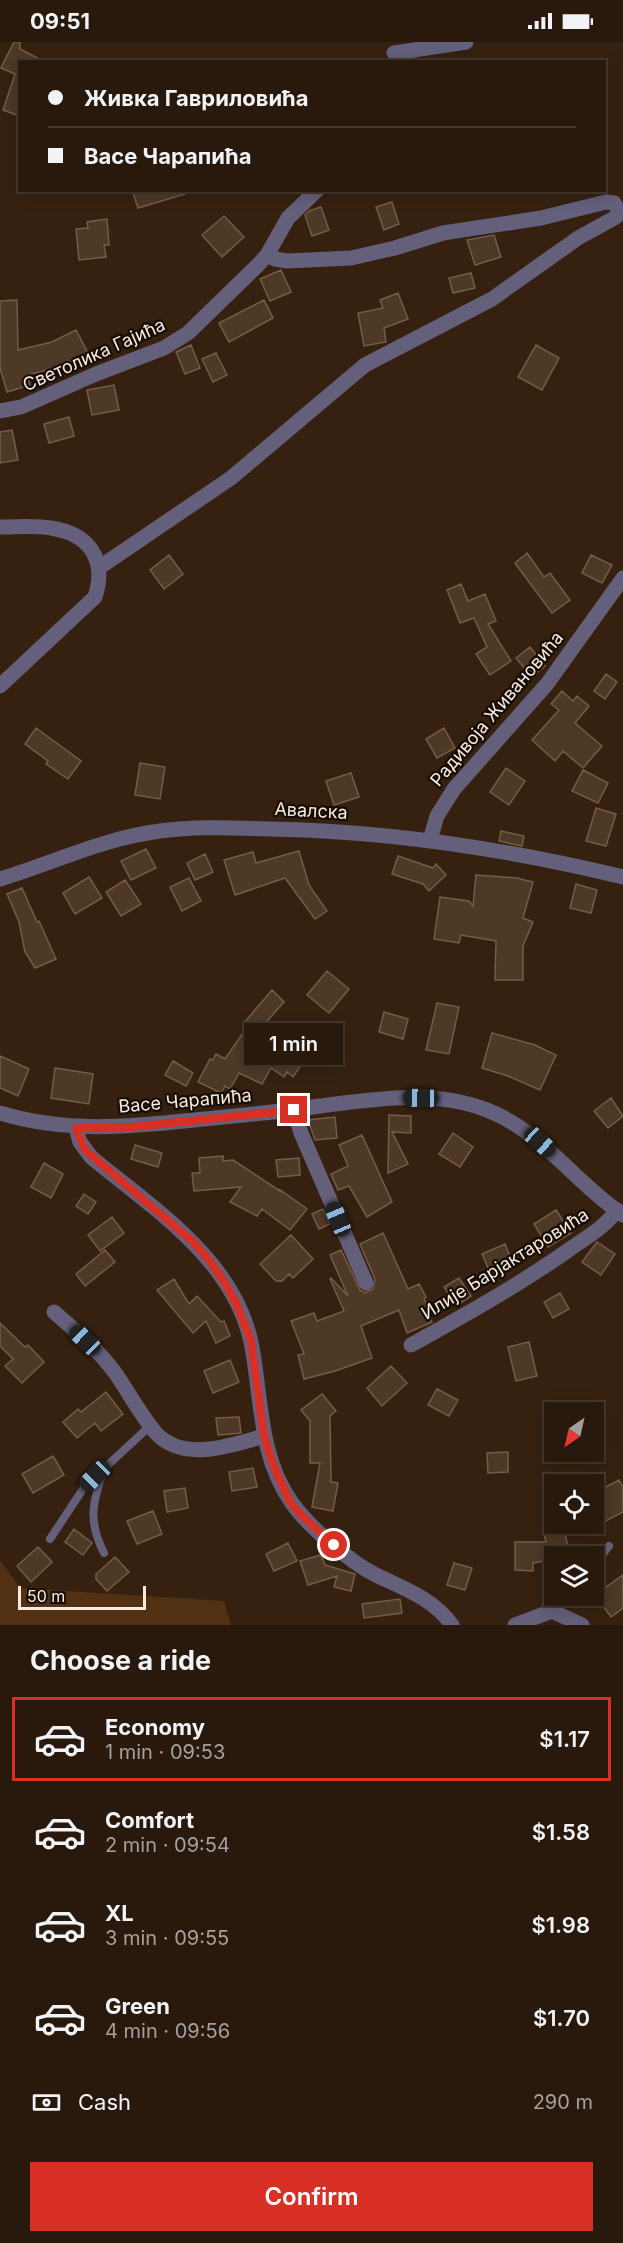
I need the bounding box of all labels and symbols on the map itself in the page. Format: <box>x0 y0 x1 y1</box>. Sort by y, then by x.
street label: Светолика Гајића <box>19 314 168 395</box>
street label: Радивоја Живановића <box>426 627 567 790</box>
street label: Авалска <box>274 798 348 823</box>
callout: 1 min <box>244 1023 344 1065</box>
street label: Васе Чарапића <box>117 1084 252 1117</box>
car <box>403 1089 439 1107</box>
route end <box>280 1096 307 1123</box>
car <box>521 1123 559 1161</box>
car <box>323 1199 353 1239</box>
street label: Илије Барјактаровића <box>417 1203 592 1324</box>
car <box>66 1321 104 1359</box>
north arrow <box>544 1402 604 1462</box>
car <box>76 1457 114 1495</box>
route start <box>320 1531 347 1558</box>
scale bar <box>18 1583 146 1610</box>

